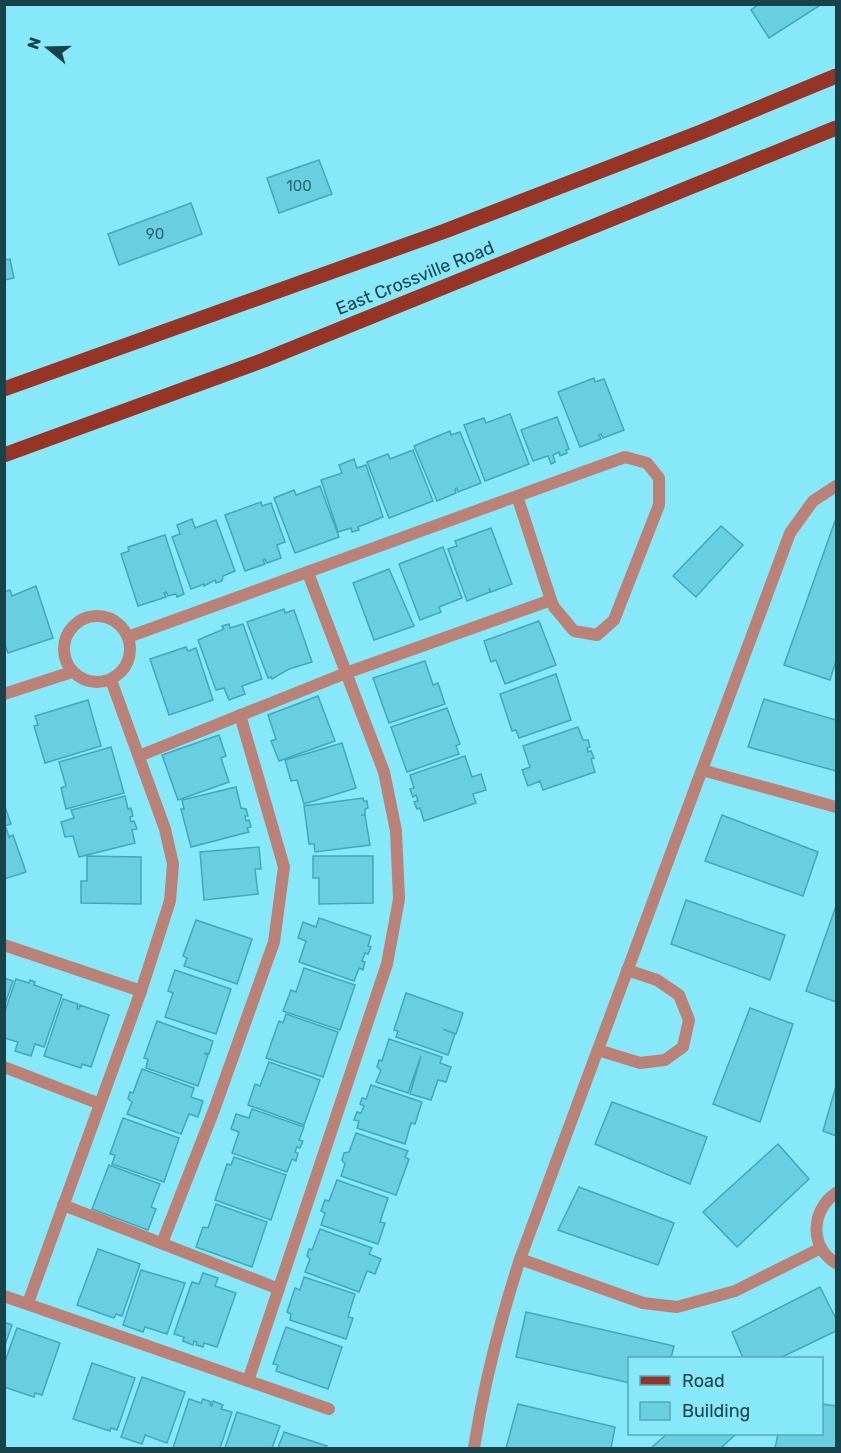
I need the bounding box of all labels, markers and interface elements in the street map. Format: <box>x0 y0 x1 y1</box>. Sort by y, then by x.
north arrow <box>18 18 78 78</box>
text: N <box>23 35 45 52</box>
house number: 100 <box>286 177 312 195</box>
house number: 90 <box>146 225 164 243</box>
street label: East Crossville Road <box>333 236 497 320</box>
legend <box>628 1357 823 1435</box>
text: Road <box>682 1370 725 1392</box>
text: Building <box>682 1400 750 1422</box>

